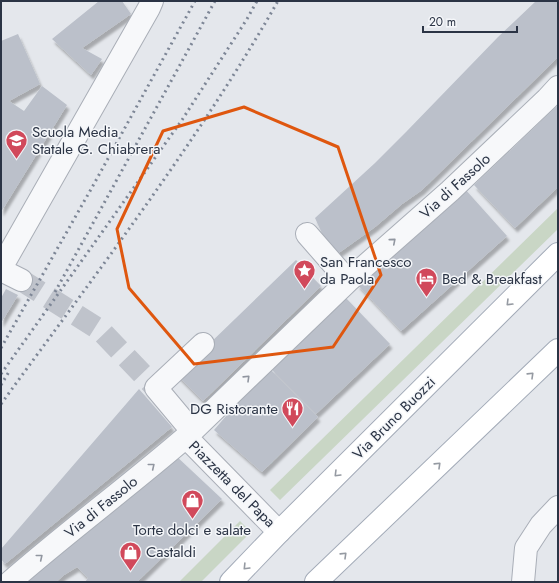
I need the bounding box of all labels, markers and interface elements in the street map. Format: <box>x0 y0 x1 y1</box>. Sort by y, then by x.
scale bar <box>423 8 517 34</box>
text: 20 m <box>429 13 456 31</box>
place label: Scuola Media Statale G. Chiabrera <box>32 121 161 160</box>
school or university icon: Scuola Media Statale G. Chiabrera <box>4 128 30 161</box>
street label: Via di Fassolo <box>415 148 495 224</box>
one-way arrow <box>388 239 396 246</box>
place label: San Francesco da Paola <box>320 251 412 290</box>
place icon: San Francesco da Paola <box>291 258 317 291</box>
hotel icon: Bed & Breakfast <box>413 266 439 299</box>
place label: Bed & Breakfast <box>442 268 542 290</box>
one-way arrow <box>506 298 514 306</box>
street label: Via Bruno Buozzi <box>347 371 441 465</box>
one-way arrow <box>527 373 534 380</box>
one-way arrow <box>242 375 250 382</box>
restaurant icon: DG Ristorante <box>280 396 306 429</box>
place label: DG Ristorante <box>190 398 278 420</box>
street label: Piazzetta del Papa <box>184 436 280 532</box>
one-way arrow <box>433 462 441 470</box>
one-way arrow <box>147 464 154 471</box>
one-way arrow <box>334 469 342 477</box>
street label: Via di Fassolo <box>60 471 142 543</box>
shop icon: Torte dolci e salate <box>179 488 205 521</box>
place label: Torte dolci e salate <box>133 519 251 541</box>
shop icon: Castaldi <box>118 539 144 572</box>
place label: Castaldi <box>146 541 196 563</box>
one-way arrow <box>339 552 347 560</box>
one-way arrow <box>35 554 42 561</box>
one-way arrow <box>243 562 251 570</box>

